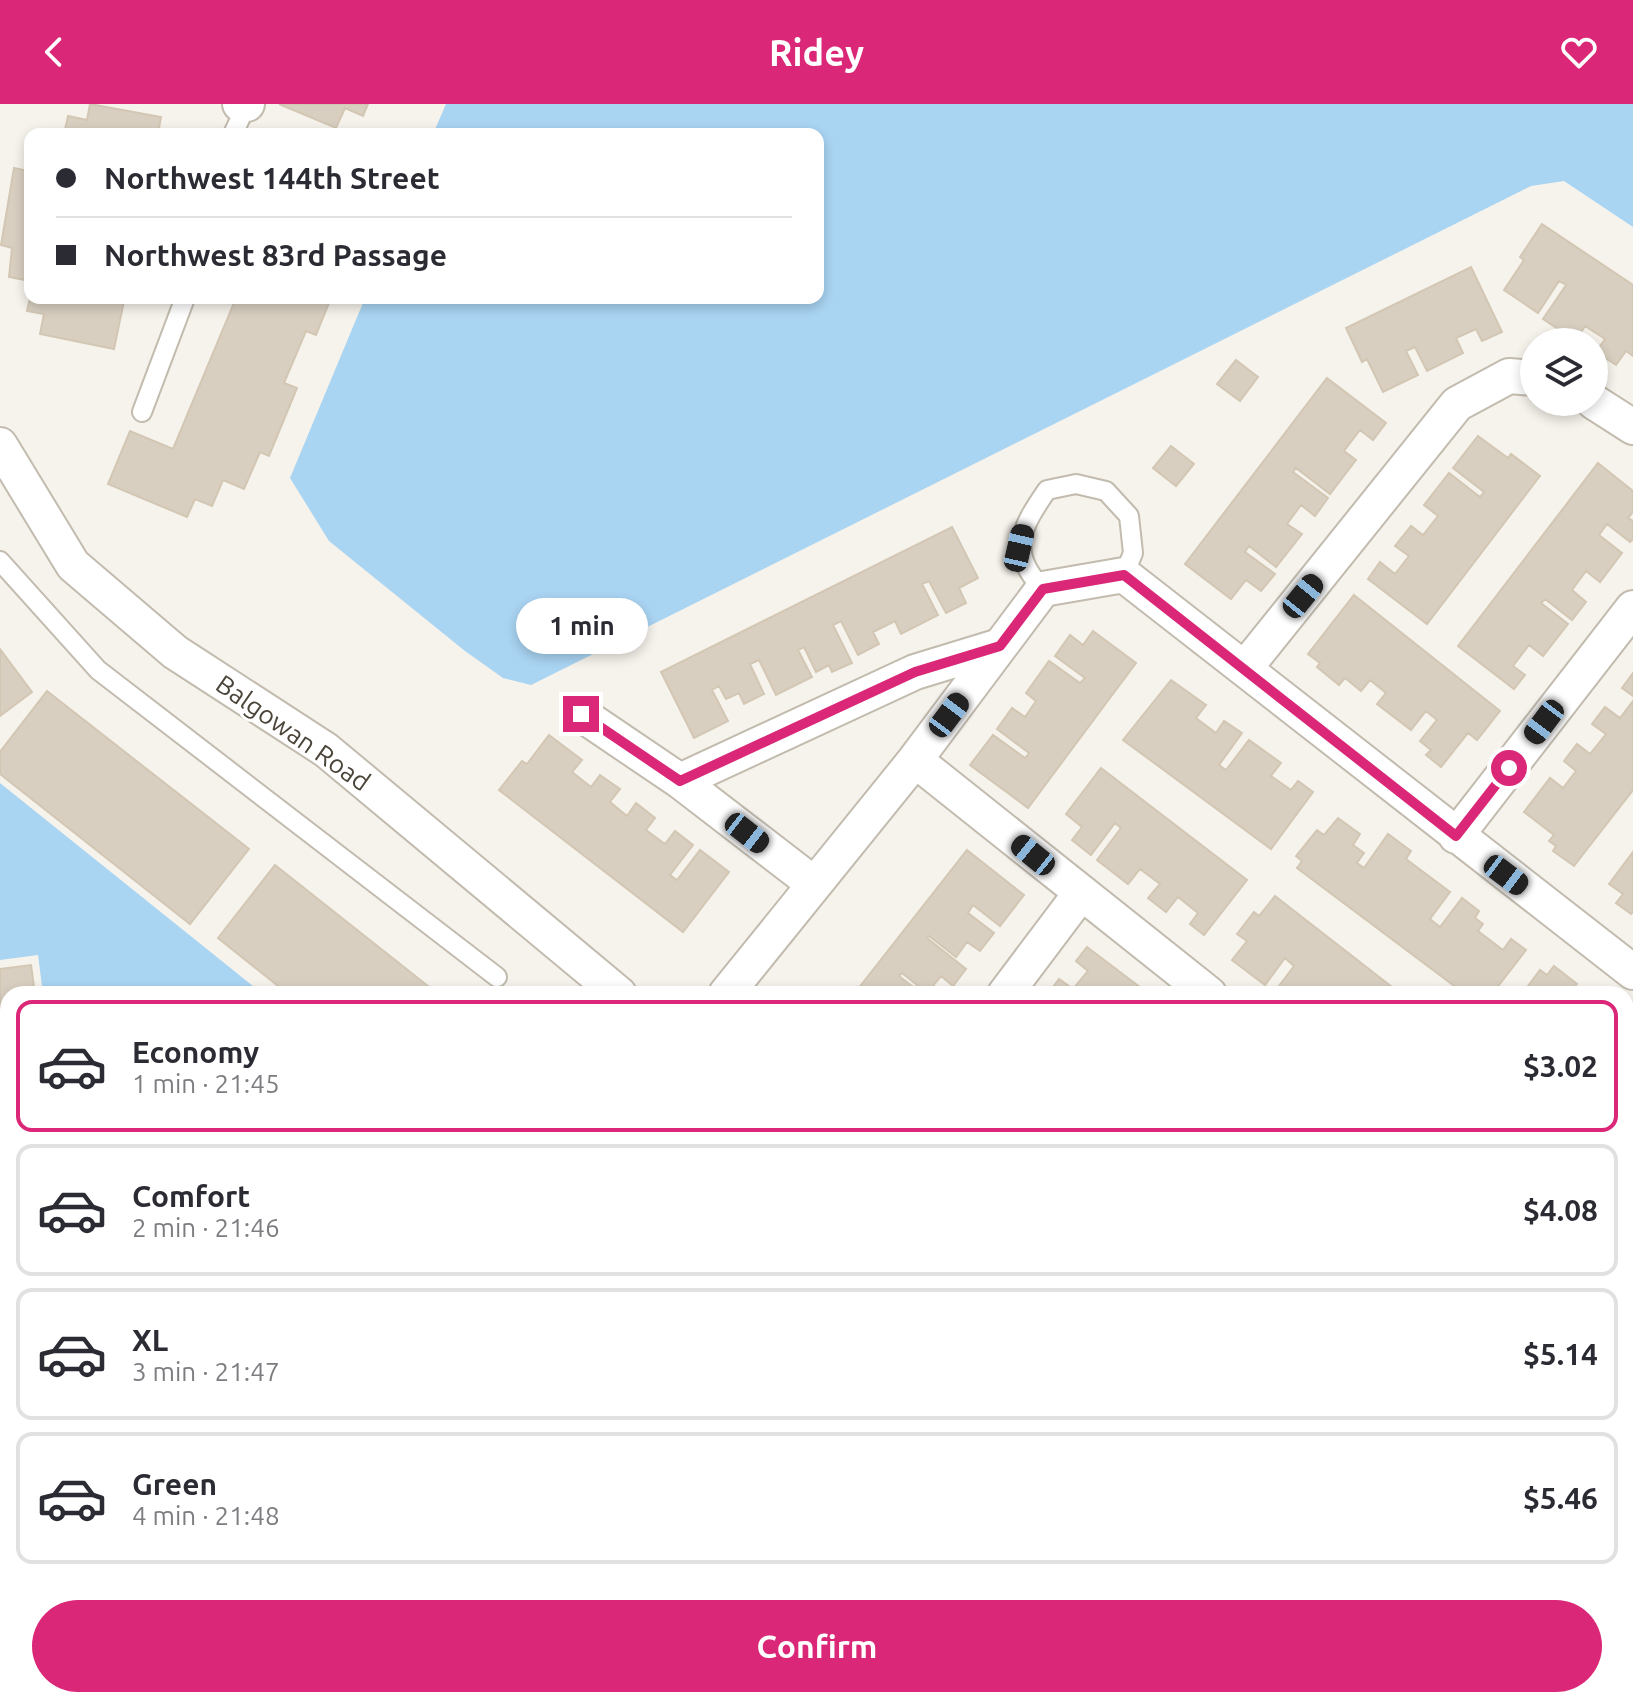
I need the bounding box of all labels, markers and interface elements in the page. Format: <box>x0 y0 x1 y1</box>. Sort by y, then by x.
icon: back <box>32 30 76 74</box>
icon: heart <box>1557 30 1601 74</box>
text: Ridey <box>769 32 864 73</box>
text: Northwest 144th Street <box>104 161 440 195</box>
text: Northwest 83rd Passage <box>104 238 447 272</box>
map controls <box>1520 328 1608 416</box>
button: layers <box>1520 328 1608 416</box>
car <box>1002 522 1036 574</box>
car <box>1279 570 1327 622</box>
callout: 1 min <box>515 598 647 654</box>
text: 1 min <box>549 611 615 640</box>
street label: Balgowan Road <box>211 669 376 796</box>
car <box>925 689 973 741</box>
route end <box>563 696 599 732</box>
car <box>1520 696 1568 748</box>
route start <box>1491 750 1527 786</box>
car <box>721 809 773 857</box>
car <box>1007 831 1059 879</box>
car <box>1480 851 1532 899</box>
icon: car <box>36 1030 108 1102</box>
text: Economy <box>132 1035 259 1069</box>
text: $3.02 <box>1523 1049 1598 1083</box>
text: 1 min · 21:45 <box>132 1069 280 1098</box>
icon: car <box>36 1174 108 1246</box>
text: Comfort <box>132 1179 250 1213</box>
text: $4.08 <box>1523 1193 1598 1227</box>
text: 2 min · 21:46 <box>132 1213 280 1242</box>
icon: car <box>36 1318 108 1390</box>
text: XL <box>132 1323 168 1357</box>
text: $5.14 <box>1523 1337 1598 1371</box>
text: 3 min · 21:47 <box>132 1357 280 1386</box>
icon: car <box>36 1462 108 1534</box>
text: Green <box>132 1467 217 1501</box>
text: $5.46 <box>1523 1481 1598 1515</box>
text: 4 min · 21:48 <box>132 1501 280 1530</box>
button: Confirm <box>32 1600 1602 1692</box>

